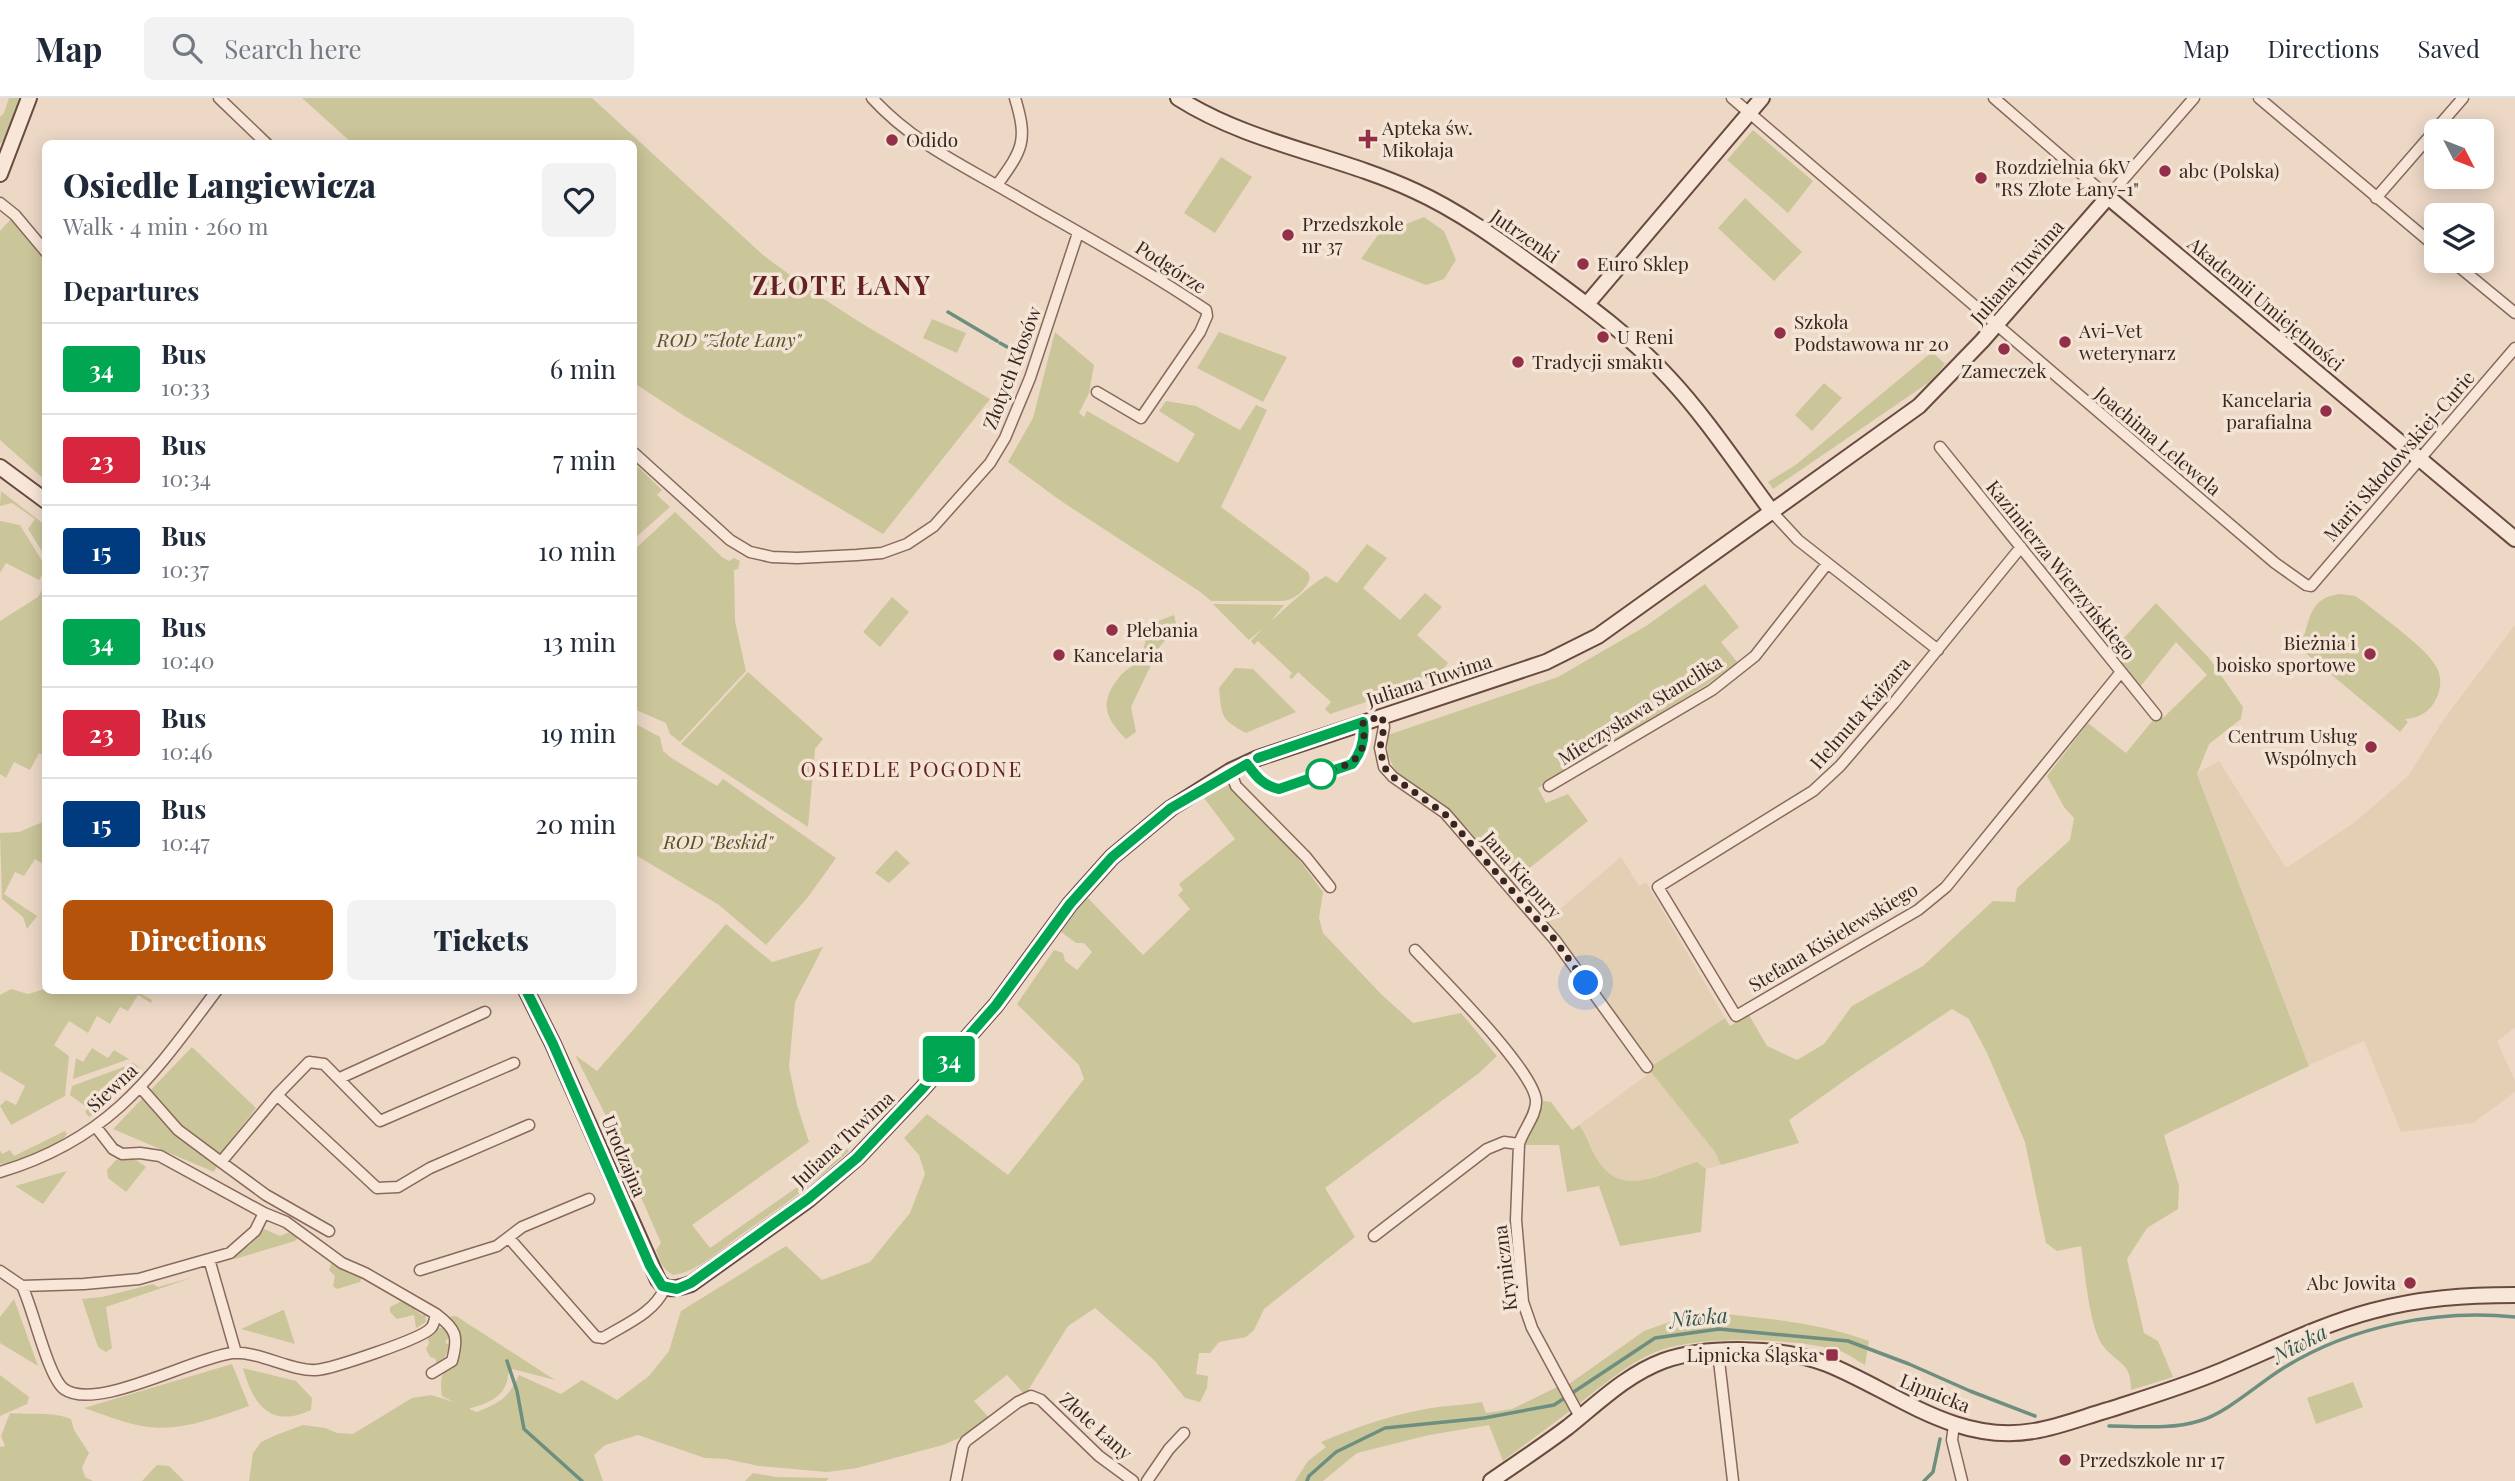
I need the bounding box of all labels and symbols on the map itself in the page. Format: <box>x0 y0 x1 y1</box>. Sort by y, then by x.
place label: Apteka św. Mikołaja <box>1381 114 1473 162</box>
north arrow <box>2424 119 2494 189</box>
place label: Odido <box>906 126 958 152</box>
marker: Apteka św. Mikołaja <box>1360 131 1376 147</box>
marker: Odido <box>884 132 900 148</box>
place label: Rozdzielnia 6kV "RS Złote Łany-1" <box>1995 153 2139 201</box>
place label: abc (Polska) <box>2179 157 2279 183</box>
marker: abc (Polska) <box>2157 163 2173 179</box>
marker: Rozdzielnia 6kV "RS Złote Łany-1" <box>1973 170 1989 186</box>
street label: Jutrzenki <box>1485 202 1565 268</box>
place label: Przedszkole nr 37 <box>1302 210 1404 258</box>
street label: Juliana Tuwima <box>1963 213 2069 330</box>
marker: Przedszkole nr 37 <box>1280 227 1296 243</box>
street label: Akademii Umiejętności <box>2182 230 2351 377</box>
street label: Podgórze <box>1131 234 1212 299</box>
place label: Euro Sklep <box>1597 250 1689 276</box>
marker: Euro Sklep <box>1575 256 1591 272</box>
district label: ZŁOTE ŁANY <box>752 267 932 302</box>
street label: Złotych Kłosów <box>976 302 1047 433</box>
place label: Szkoła Podstawowa nr 20 <box>1794 308 1949 356</box>
place label: Avi-Vet weterynarz <box>2078 317 2176 365</box>
place label: U Reni <box>1617 323 1674 349</box>
marker: Szkoła Podstawowa nr 20 <box>1772 325 1788 341</box>
park label: ROD "Złote Łany" <box>656 326 803 352</box>
marker: U Reni <box>1595 329 1611 345</box>
marker: Avi-Vet weterynarz <box>2057 334 2073 350</box>
marker: Zameczek <box>1996 341 2012 357</box>
place label: Tradycji smaku <box>1532 348 1663 374</box>
marker: Tradycji smaku <box>1510 354 1526 370</box>
place label: Zameczek <box>1961 357 2047 383</box>
street label: Marii Skłodowskiej-Curie <box>2317 364 2480 546</box>
street label: Joachima Lelewela <box>2089 379 2228 501</box>
place label: Kancelaria parafialna <box>2222 386 2313 434</box>
marker: Kancelaria parafialna <box>2318 403 2334 419</box>
street label: Kazimierza Wierzyńskiego <box>1981 474 2142 665</box>
place label: Plebania <box>1126 616 1199 642</box>
marker: Plebania <box>1104 622 1120 638</box>
place label: Bieżnia i boisko sportowe <box>2216 629 2356 677</box>
place label: Kancelaria <box>1073 641 1164 667</box>
street label: Juliana Tuwima <box>1362 646 1495 712</box>
marker: Bieżnia i boisko sportowe <box>2362 646 2378 662</box>
marker: Kancelaria <box>1051 647 1067 663</box>
street label: Mieczysława Stanclika <box>1552 648 1727 770</box>
street label: Helmuta Kajzara <box>1803 650 1916 774</box>
place label: Centrum Usług Wspólnych <box>2228 722 2357 770</box>
marker: Centrum Usług Wspólnych <box>2363 739 2379 755</box>
district label: OSIEDLE POGODNE <box>801 754 1023 782</box>
unlabelled marker <box>1306 759 1336 789</box>
street label: Jana Kiepury <box>1477 824 1568 924</box>
park label: ROD "Beskid" <box>662 828 774 854</box>
street label: Stefana Kisielewskiego <box>1743 875 1922 997</box>
your location <box>1568 965 1603 1000</box>
line badge: 34 <box>918 1036 981 1082</box>
street label: Siewna <box>80 1057 143 1118</box>
street label: Juliana Tuwima <box>785 1084 899 1193</box>
street label: Urodzajna <box>596 1111 654 1201</box>
street label: Kryniczna <box>1486 1223 1522 1313</box>
place label: Abc Jowita <box>2306 1269 2397 1295</box>
marker: Abc Jowita <box>2402 1275 2418 1291</box>
water label: Niwka <box>1667 1300 1729 1333</box>
water label: Niwka <box>2265 1317 2331 1369</box>
place label: Lipnicka Śląska <box>1686 1341 1819 1367</box>
marker: Lipnicka Śląska <box>1824 1347 1840 1363</box>
street label: Lipnicka <box>1896 1366 1975 1418</box>
street label: Złote Łany <box>1055 1386 1139 1465</box>
place label: Przedszkole nr 17 <box>2079 1446 2225 1472</box>
marker: Przedszkole nr 17 <box>2057 1452 2073 1468</box>

